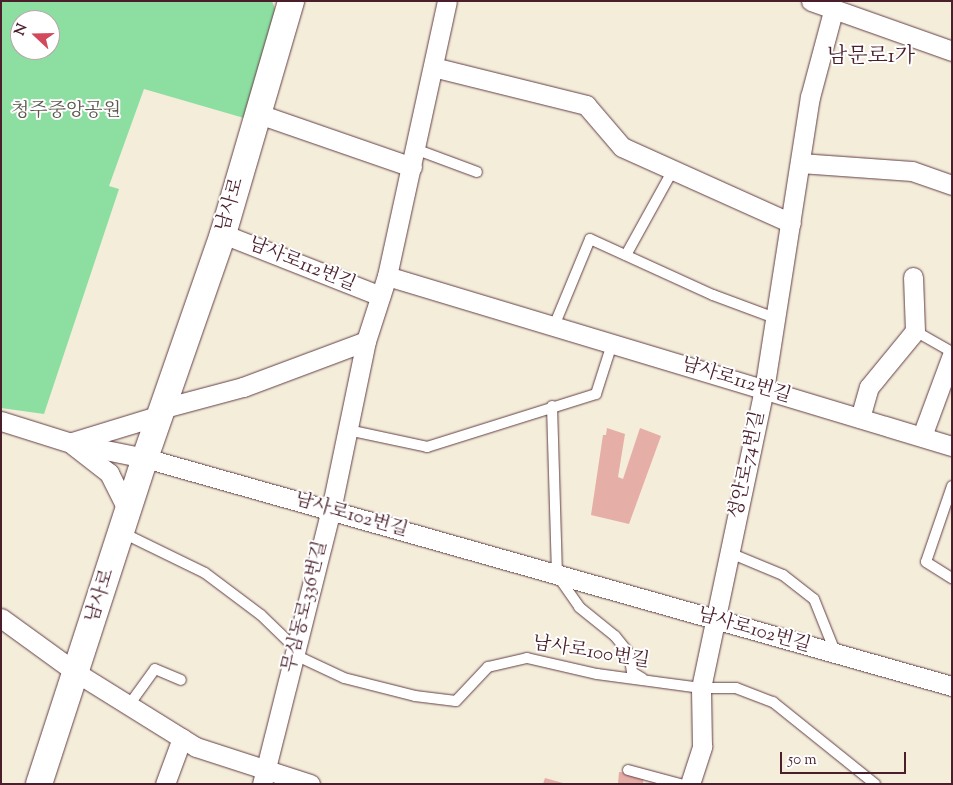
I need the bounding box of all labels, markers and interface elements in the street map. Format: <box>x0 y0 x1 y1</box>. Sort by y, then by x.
north arrow <box>10 10 60 60</box>
text: N <box>11 21 33 39</box>
district label: 남문로1가 <box>827 44 915 70</box>
park label: 청주중앙공원 <box>11 101 121 123</box>
street label: 남사로 <box>212 175 250 235</box>
street label: 남사로112번길 <box>245 233 359 297</box>
street label: 남사로112번길 <box>678 353 794 409</box>
street label: 성안로74번길 <box>725 409 771 521</box>
street label: 남사로102번길 <box>292 489 410 543</box>
street label: 무심동로336번길 <box>279 539 333 675</box>
street label: 남사로 <box>82 566 120 626</box>
street label: 남사로102번길 <box>695 604 813 658</box>
street label: 남사로100번길 <box>531 632 651 674</box>
scale bar <box>783 742 909 774</box>
text: 50 m <box>788 750 817 771</box>

